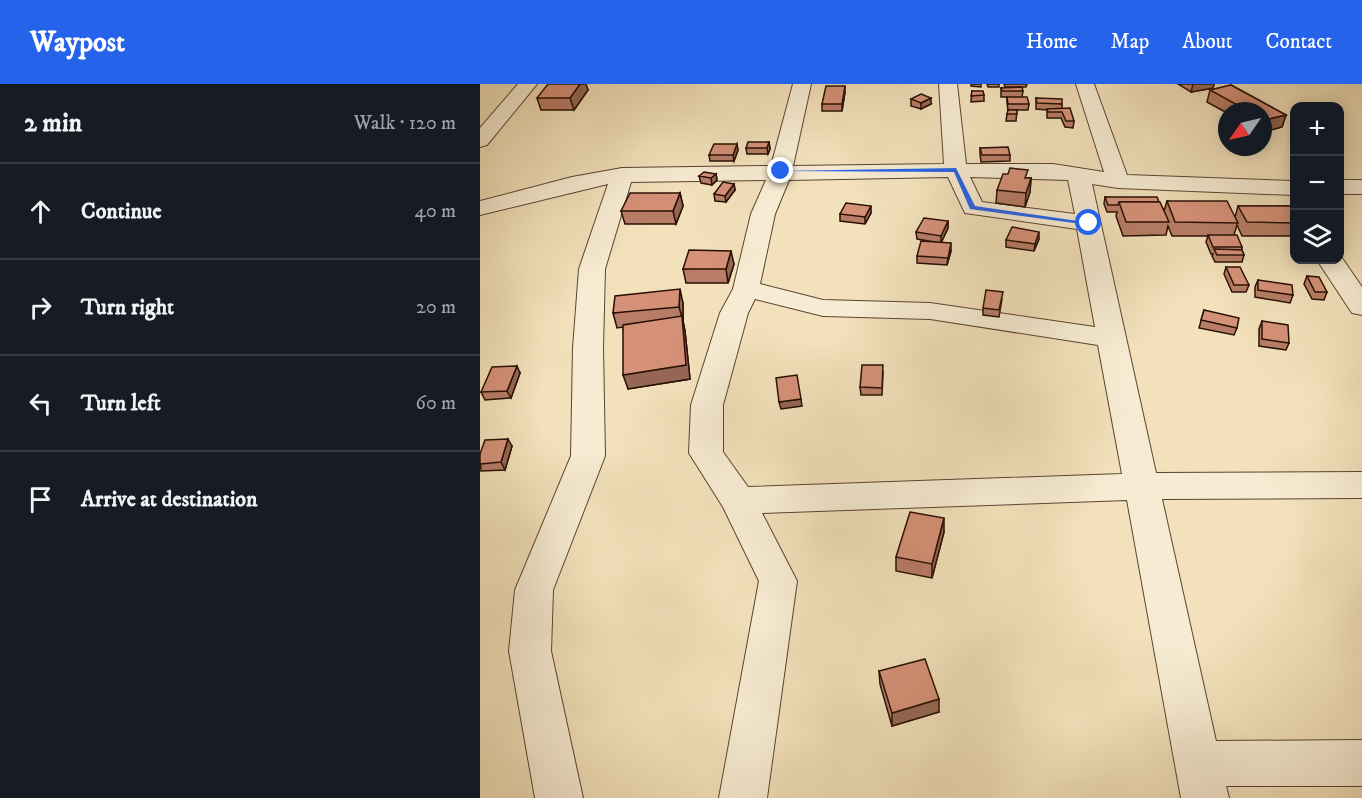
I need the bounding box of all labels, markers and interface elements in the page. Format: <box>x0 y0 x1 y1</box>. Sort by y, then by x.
text: Waypost <box>30 25 125 60</box>
text: Home <box>1026 29 1078 55</box>
text: Map <box>1111 29 1149 55</box>
text: About <box>1182 29 1233 55</box>
text: Contact <box>1266 29 1332 55</box>
north arrow <box>1218 102 1272 156</box>
map controls <box>1290 102 1344 264</box>
button: + <box>1290 102 1344 156</box>
text: 2 min <box>24 107 82 140</box>
text: Walk · 120 m <box>354 111 456 136</box>
button: − <box>1290 156 1344 210</box>
route end <box>767 157 793 183</box>
icon: ahead <box>24 195 57 228</box>
text: Continue <box>81 198 162 225</box>
text: 40 m <box>414 199 456 224</box>
route start <box>1075 209 1101 235</box>
button: layers <box>1290 210 1344 264</box>
icon: right <box>24 291 57 324</box>
text: Turn right <box>81 294 174 321</box>
text: 20 m <box>416 295 456 320</box>
icon: left <box>24 387 57 420</box>
text: Turn left <box>81 390 161 417</box>
text: 60 m <box>416 391 456 416</box>
icon: arrive <box>24 483 57 516</box>
text: Arrive at destination <box>81 486 258 513</box>

